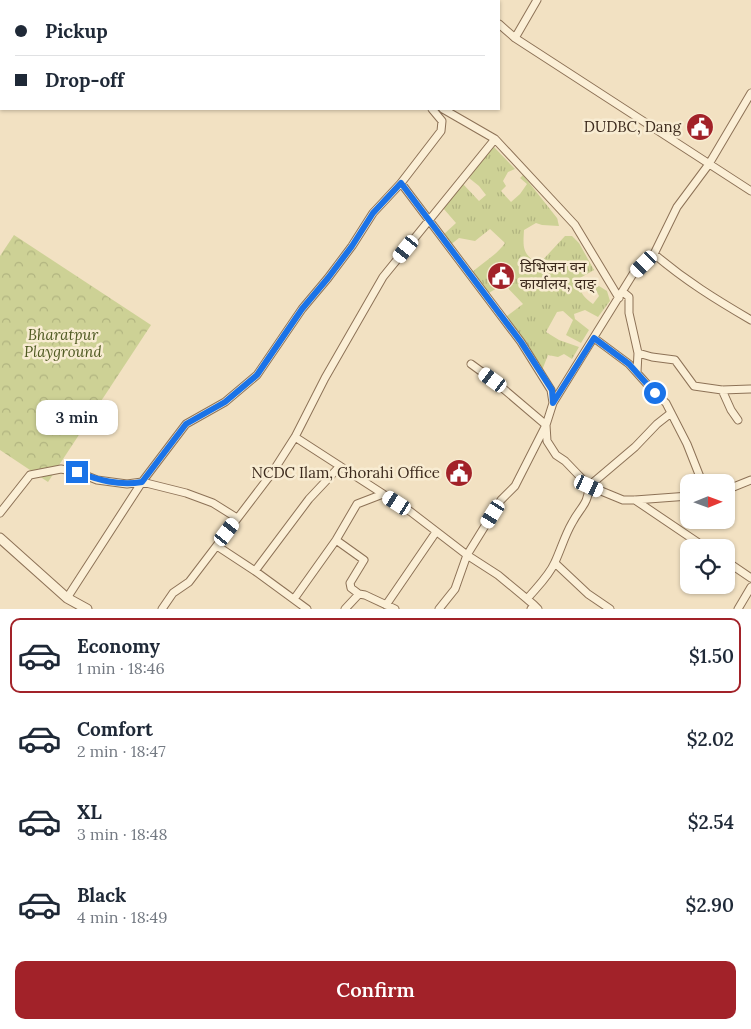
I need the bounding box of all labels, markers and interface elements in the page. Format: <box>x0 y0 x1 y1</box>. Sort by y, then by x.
text: Pickup <box>45 19 108 43</box>
text: Drop-off <box>45 68 124 92</box>
public building icon: DUDBC, Dang <box>685 112 715 142</box>
place label: DUDBC, Dang <box>584 117 682 136</box>
car <box>390 233 421 265</box>
car <box>628 248 659 280</box>
place label: डिभिजन वन कार्यालय, दाङ् <box>520 257 596 294</box>
public building icon: डिभिजन वन कार्यालय, दाङ् <box>486 261 516 291</box>
park label: Bharatpur Playground <box>24 325 103 361</box>
car <box>476 365 509 395</box>
route start <box>644 382 666 404</box>
callout: 3 min <box>36 400 118 434</box>
text: 3 min <box>56 407 98 427</box>
public building icon: NCDC Ilam, Ghorahi Office <box>444 458 474 488</box>
route end <box>66 461 88 483</box>
place label: NCDC Ilam, Ghorahi Office <box>252 463 440 482</box>
car <box>572 473 605 499</box>
north arrow <box>680 474 735 529</box>
map controls <box>680 474 735 594</box>
car <box>380 489 413 517</box>
car <box>478 497 507 531</box>
car <box>211 516 242 548</box>
button: locate <box>680 539 735 594</box>
icon: car <box>17 633 62 678</box>
text: Economy <box>77 634 160 658</box>
text: $1.50 <box>689 644 734 668</box>
text: 1 min · 18:46 <box>77 658 165 678</box>
icon: car <box>17 716 62 761</box>
text: Comfort <box>77 717 153 741</box>
text: $2.02 <box>687 727 734 751</box>
text: 2 min · 18:47 <box>77 741 166 761</box>
icon: car <box>17 799 62 844</box>
text: XL <box>77 800 102 824</box>
text: $2.54 <box>688 810 734 834</box>
text: 3 min · 18:48 <box>77 824 168 844</box>
icon: car <box>17 882 62 927</box>
text: Black <box>77 883 126 907</box>
text: $2.90 <box>686 893 734 917</box>
text: 4 min · 18:49 <box>77 907 168 927</box>
button: Confirm <box>15 961 736 1019</box>

